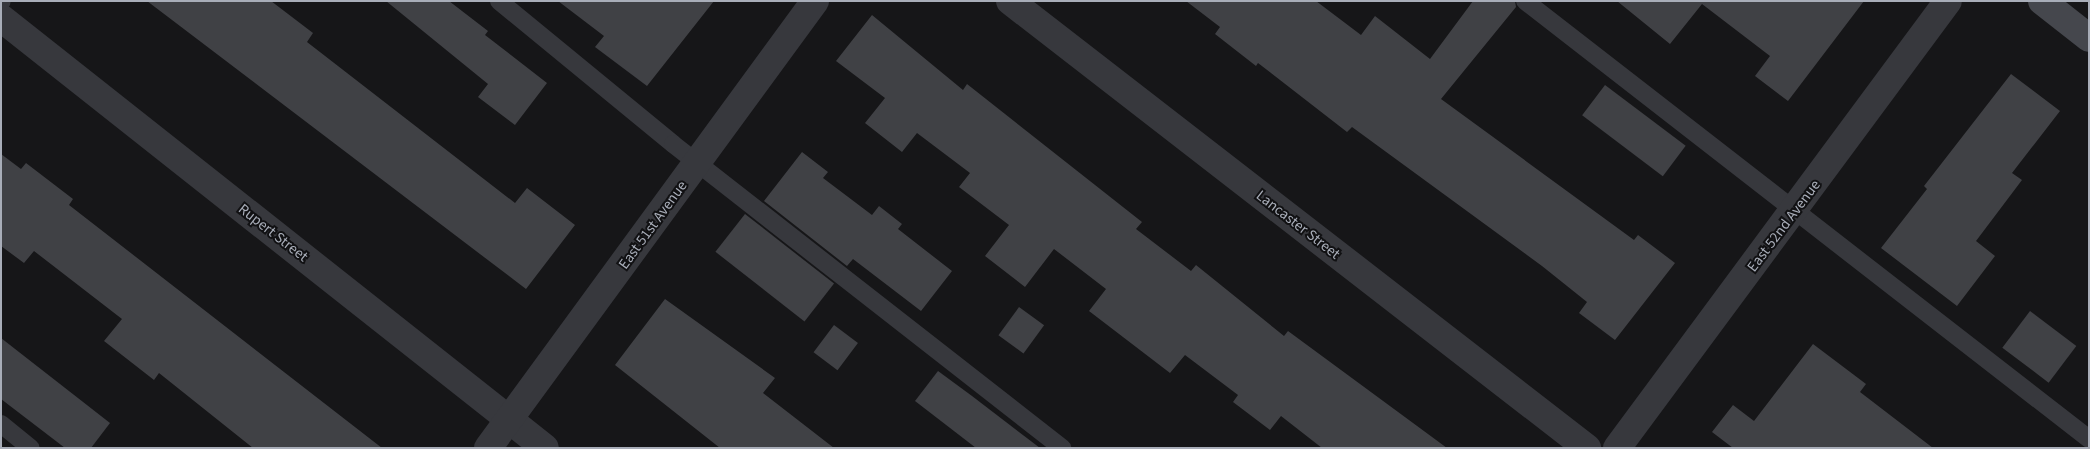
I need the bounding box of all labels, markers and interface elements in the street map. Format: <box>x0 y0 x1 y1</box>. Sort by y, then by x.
street label: East 51st Avenue <box>615 177 691 273</box>
street label: East 52nd Avenue <box>1744 177 1824 275</box>
street label: Lancaster Street <box>1253 187 1343 263</box>
street label: Rupert Street <box>235 200 311 266</box>

